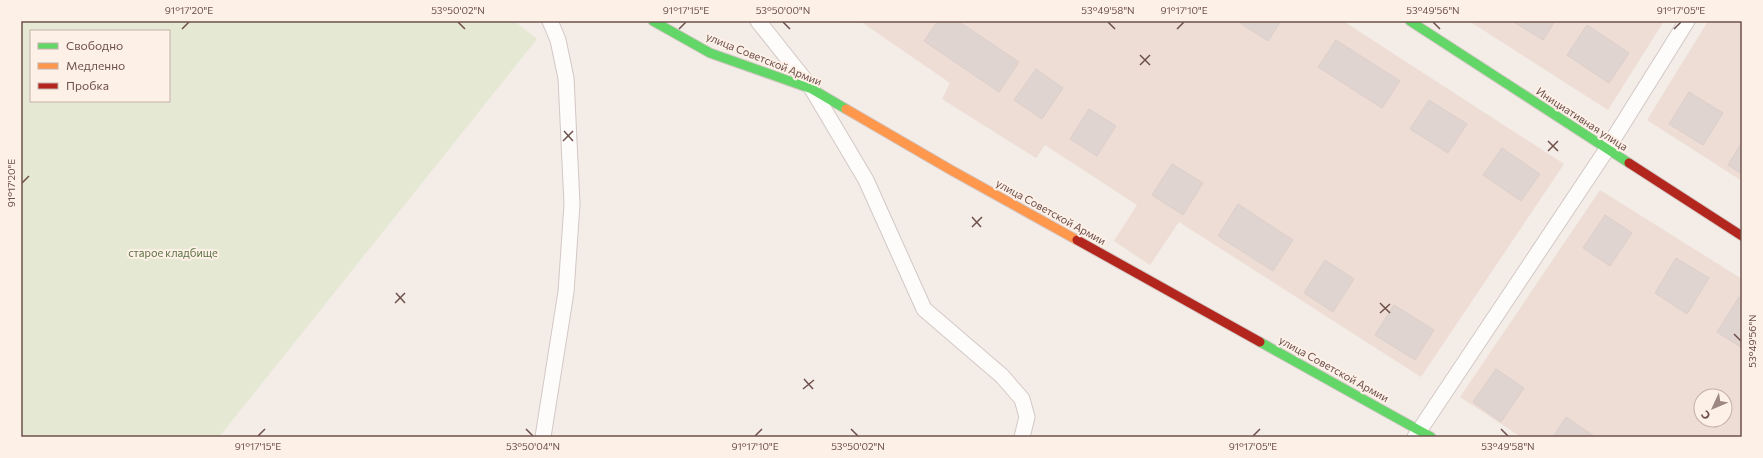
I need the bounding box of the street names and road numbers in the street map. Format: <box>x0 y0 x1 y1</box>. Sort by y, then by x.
street label: улица Советской Армии <box>704 29 824 88</box>
street label: Инициативная улица <box>1534 84 1630 153</box>
street label: улица Советской Армии <box>994 176 1108 247</box>
street label: улица Советской Армии <box>1277 333 1391 404</box>

